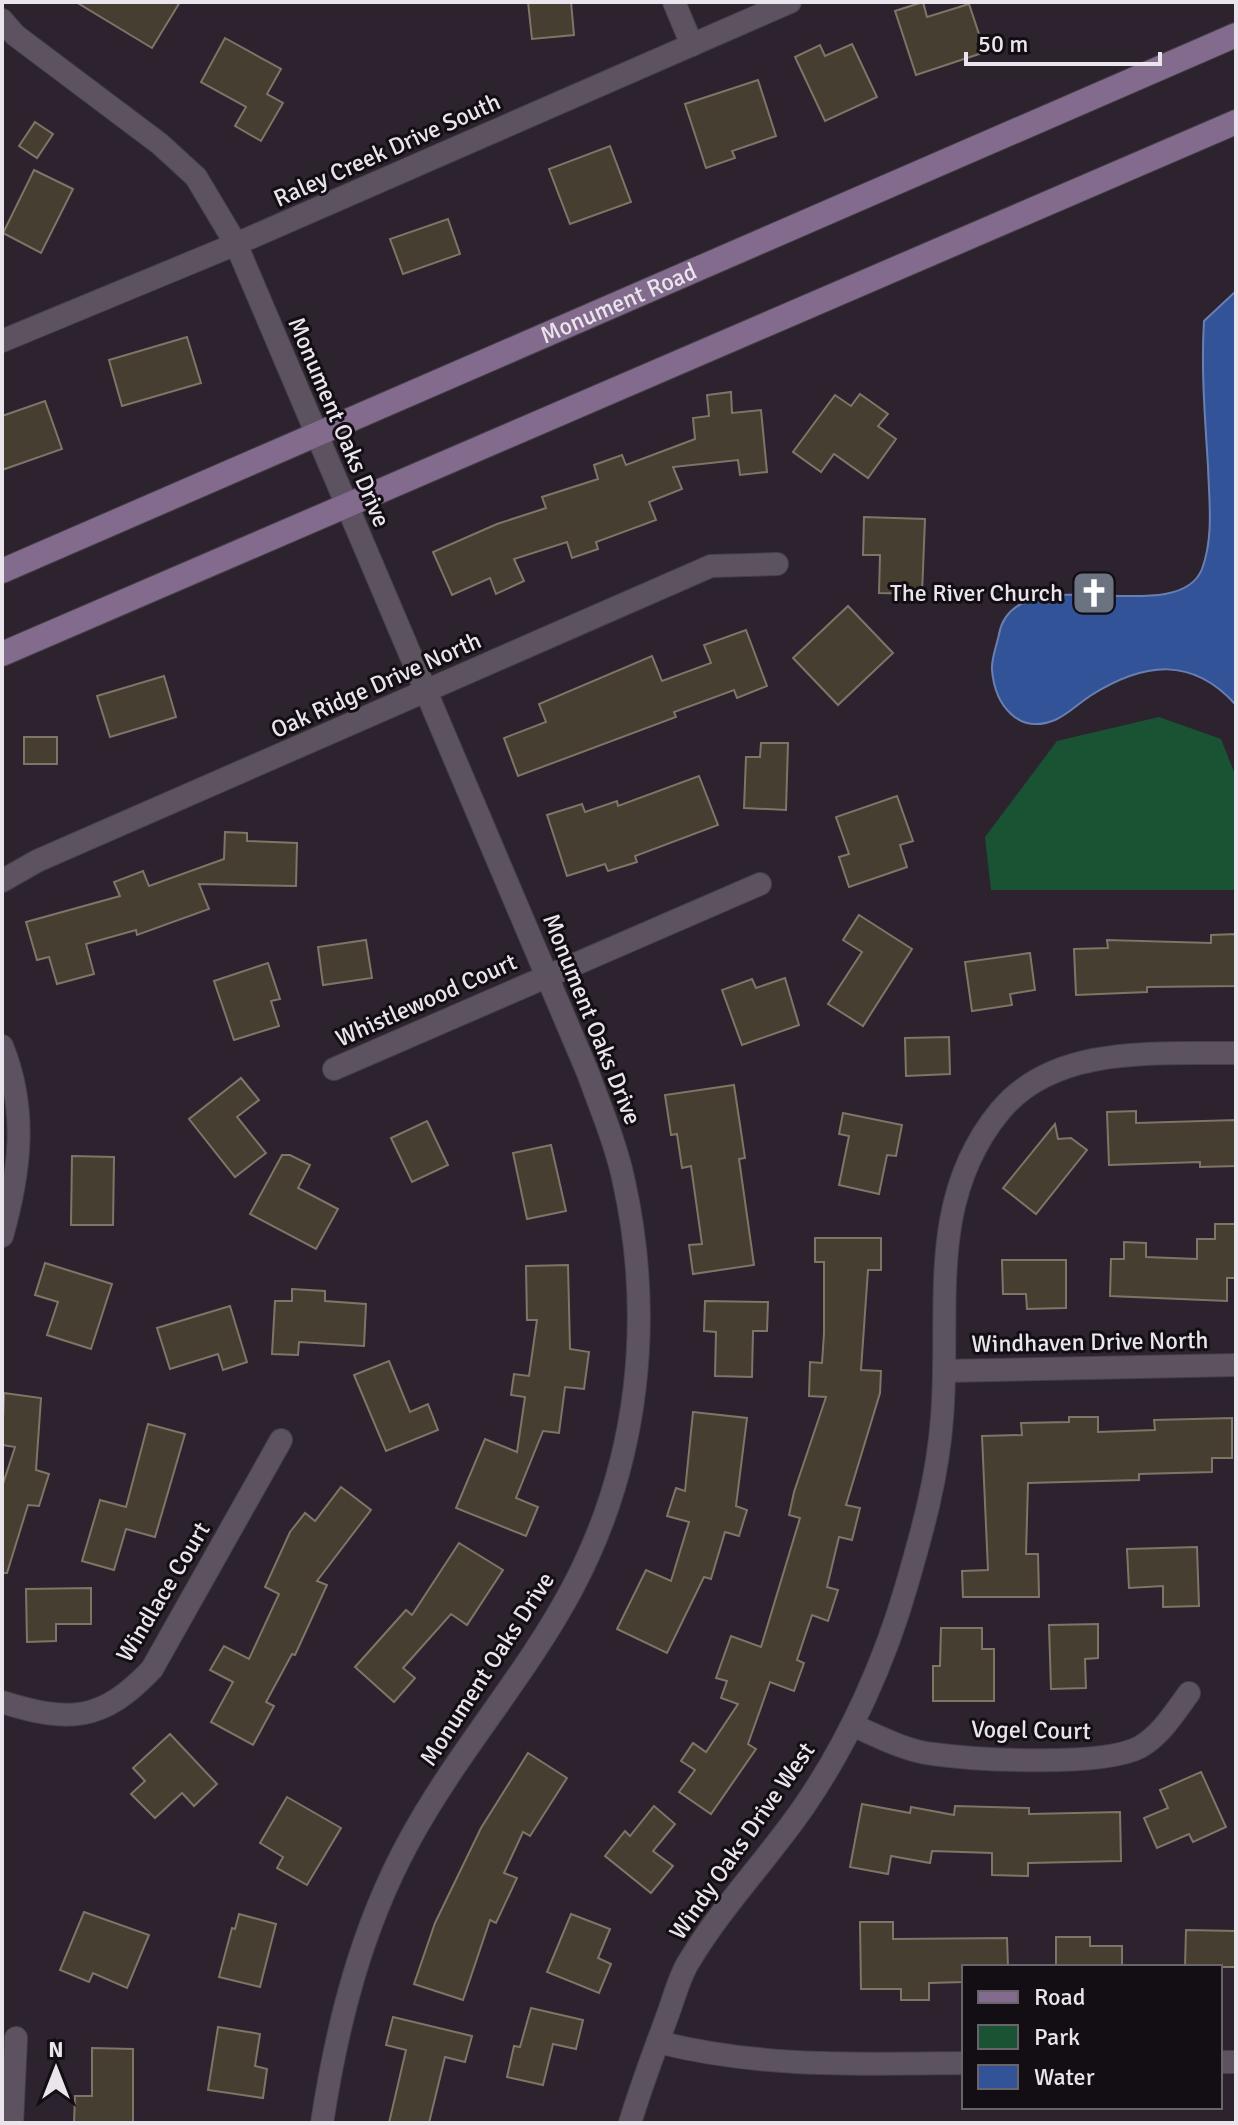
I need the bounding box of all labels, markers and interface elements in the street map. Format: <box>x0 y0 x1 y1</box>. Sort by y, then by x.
scale bar <box>966 16 1160 66</box>
text: 50 m <box>978 29 1028 59</box>
street label: Raley Creek Drive South <box>269 86 505 214</box>
street label: Monument Road <box>536 256 701 350</box>
street label: Monument Oaks Drive <box>281 313 397 531</box>
church icon: The River Church <box>1070 569 1118 617</box>
place label: The River Church <box>890 578 1063 608</box>
street label: Oak Ridge Drive North <box>266 625 486 745</box>
street label: Monument Oaks Drive <box>536 909 648 1129</box>
street label: Whistlewood Court <box>331 947 521 1053</box>
street label: Windhaven Drive North <box>971 1325 1209 1359</box>
street label: Windlace Court <box>109 1517 217 1667</box>
street label: Monument Oaks Drive <box>413 1566 561 1772</box>
street label: Vogel Court <box>971 1714 1091 1746</box>
street label: Windy Oaks Drive West <box>663 1737 821 1945</box>
legend <box>962 1965 1222 2109</box>
text: Road <box>1034 1982 1085 2012</box>
text: Park <box>1034 2022 1080 2052</box>
north arrow <box>16 2029 96 2109</box>
text: N <box>48 2036 64 2063</box>
text: Water <box>1034 2062 1095 2092</box>

